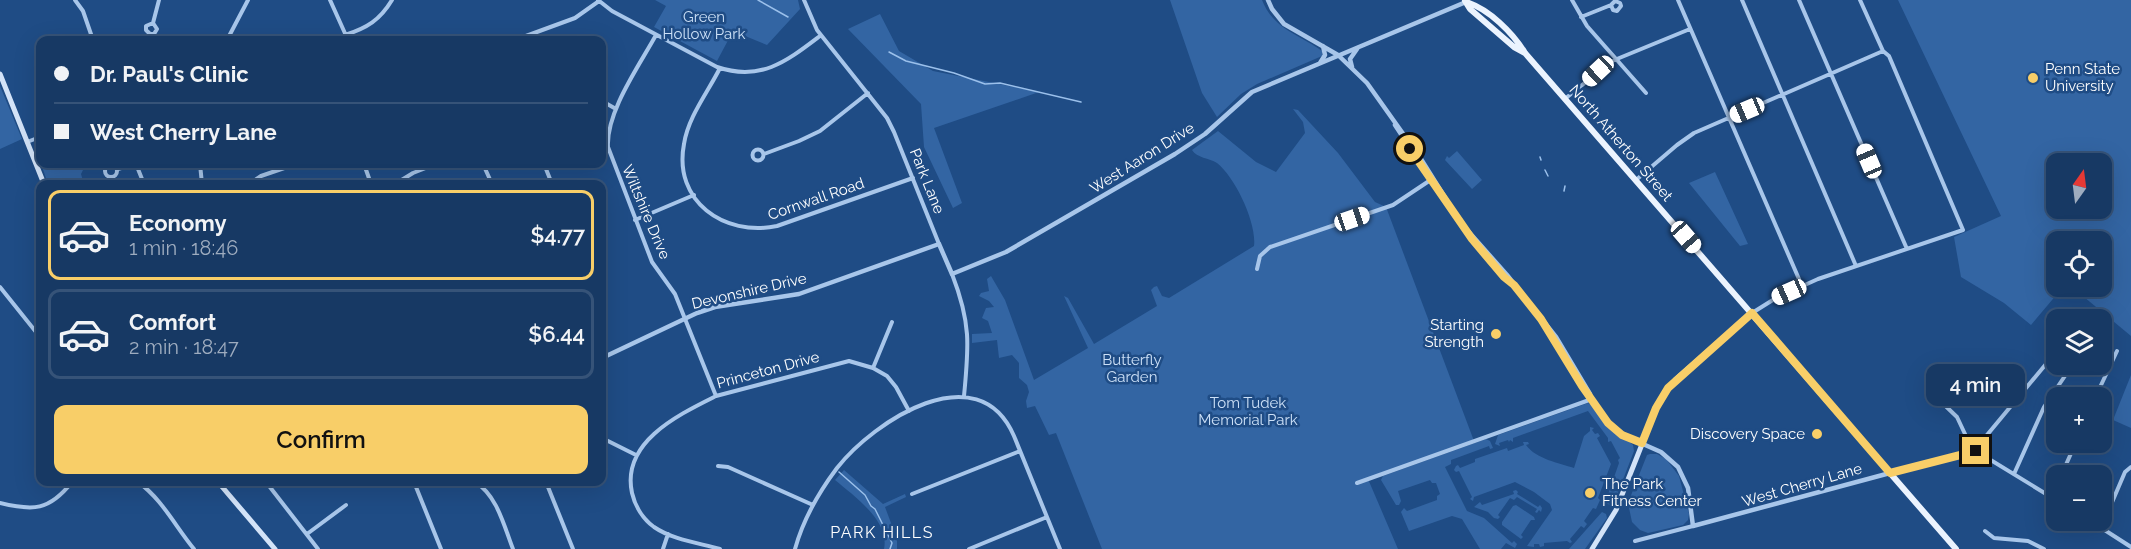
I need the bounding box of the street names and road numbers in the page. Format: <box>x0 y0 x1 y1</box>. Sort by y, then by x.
street label: North Atherton Street <box>1566 81 1676 205</box>
street label: West Aaron Drive <box>1087 119 1198 197</box>
street label: Park Lane <box>906 146 948 217</box>
street label: Wiltshire Drive <box>618 162 674 262</box>
street label: Cornwall Road <box>765 174 867 224</box>
street label: Devonshire Drive <box>690 269 808 313</box>
street label: Princeton Drive <box>715 348 822 392</box>
street label: West Cherry Lane <box>1740 459 1864 511</box>

